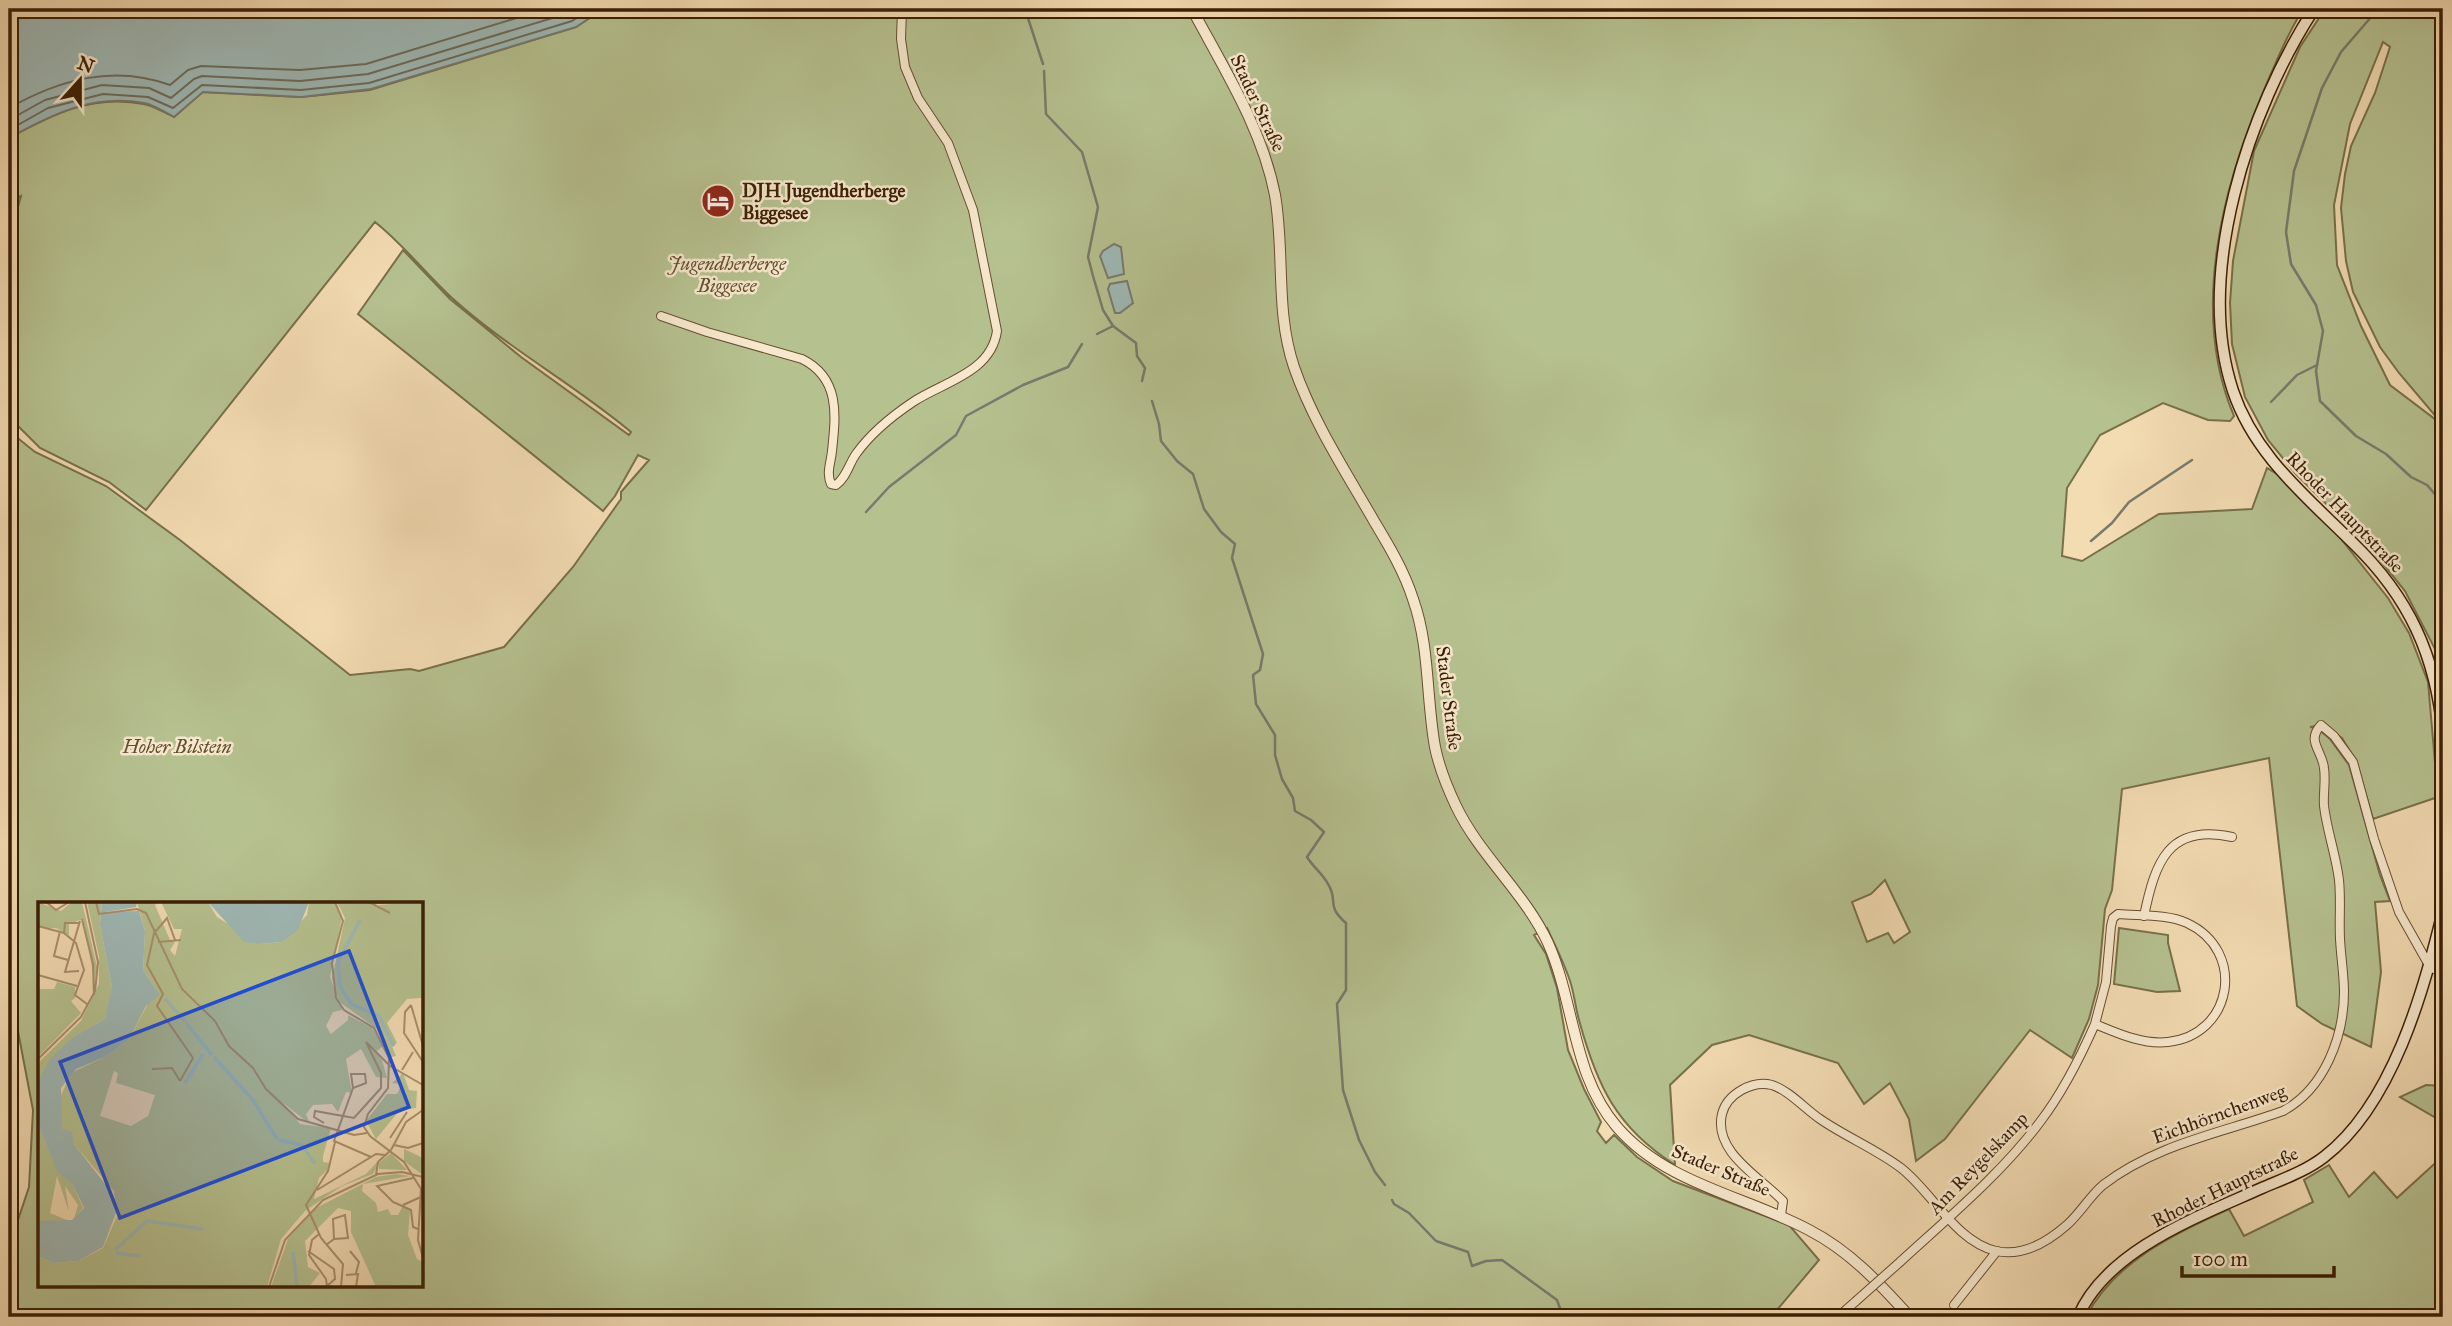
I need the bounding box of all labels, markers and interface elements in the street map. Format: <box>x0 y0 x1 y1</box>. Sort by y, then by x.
north arrow <box>46 46 116 116</box>
text: N <box>74 51 98 78</box>
street label: Stader Straße <box>1225 51 1291 155</box>
place label: DJH Jugendherberge Biggesee <box>742 179 906 225</box>
hotel icon: DJH Jugendherberge Biggesee <box>699 182 737 220</box>
park label: Jugendherberge Biggesee <box>667 252 787 297</box>
street label: Rhoder Hauptstraße <box>2281 447 2409 577</box>
street label: Stader Straße <box>1431 645 1467 752</box>
park label: Hoher Bilstein <box>121 735 232 758</box>
inset map <box>38 902 424 1288</box>
street label: Eichhörnchenweg <box>2149 1079 2289 1150</box>
street label: Am Reygelskamp <box>1923 1107 2034 1221</box>
street label: Stader Straße <box>1668 1139 1774 1201</box>
street label: Rhoder Hauptstraße <box>2148 1142 2302 1232</box>
scale bar <box>2182 1235 2335 1279</box>
text: 100 m <box>2193 1246 2248 1272</box>

